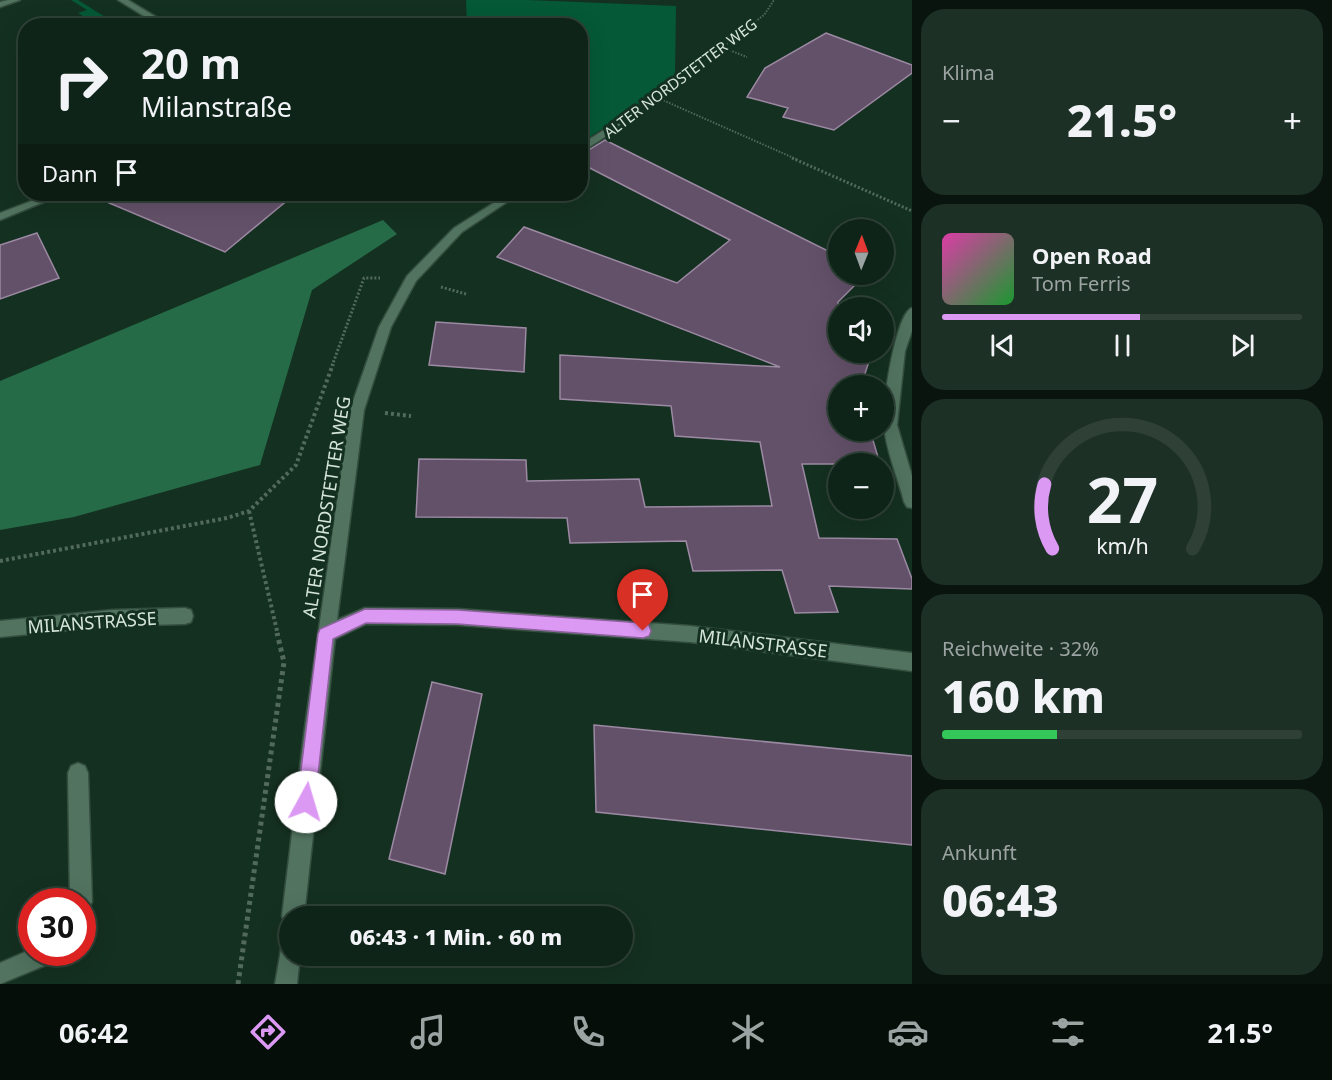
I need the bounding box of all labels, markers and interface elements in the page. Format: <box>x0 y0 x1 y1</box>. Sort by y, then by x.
street label: ALTER NORDSTETTER WEG <box>599 14 761 142</box>
text: 20 m <box>141 34 241 91</box>
icon: right <box>42 42 120 120</box>
text: Klima <box>942 59 995 86</box>
text: Milanstraße <box>141 88 292 125</box>
text: 21.5° <box>1067 89 1177 150</box>
text: − <box>942 98 961 143</box>
text: + <box>1283 98 1302 143</box>
icon: arrive <box>110 156 143 189</box>
text: Dann <box>42 158 98 188</box>
north arrow <box>828 219 894 285</box>
map controls <box>828 219 894 519</box>
text: Open Road <box>1032 240 1152 270</box>
text: Tom Ferris <box>1032 270 1131 297</box>
button: sound <box>828 297 894 363</box>
icon: previous <box>986 329 1019 362</box>
icon: pause <box>1106 329 1139 362</box>
icon: next <box>1226 329 1259 362</box>
button: + <box>828 375 894 441</box>
street label: ALTER NORDSTETTER WEG <box>297 394 355 620</box>
button: − <box>828 453 894 519</box>
text: 27 <box>1086 456 1158 541</box>
text: km/h <box>1096 531 1148 560</box>
pin <box>617 569 668 631</box>
icon: arrive <box>626 578 659 611</box>
street label: MILANSTRASSE <box>27 606 157 638</box>
street label: MILANSTRASSE <box>697 623 829 663</box>
text: Reichweite · 32% <box>942 635 1099 662</box>
text: 160 km <box>942 665 1105 726</box>
position arrow <box>274 770 338 834</box>
text: Ankunft <box>942 839 1017 866</box>
text: 06:43 <box>942 869 1059 930</box>
speed limit sign: 30 <box>18 888 96 966</box>
text: 06:43 · 1 Min. · 60 m <box>350 921 562 951</box>
icon: directions <box>247 1011 289 1053</box>
icon: music <box>407 1011 449 1053</box>
icon: phone <box>567 1011 609 1053</box>
icon: climate <box>727 1011 769 1053</box>
icon: car <box>887 1011 929 1053</box>
icon: filters <box>1047 1011 1089 1053</box>
text: 06:42 <box>59 1014 128 1051</box>
text: 21.5° <box>1208 1014 1273 1051</box>

